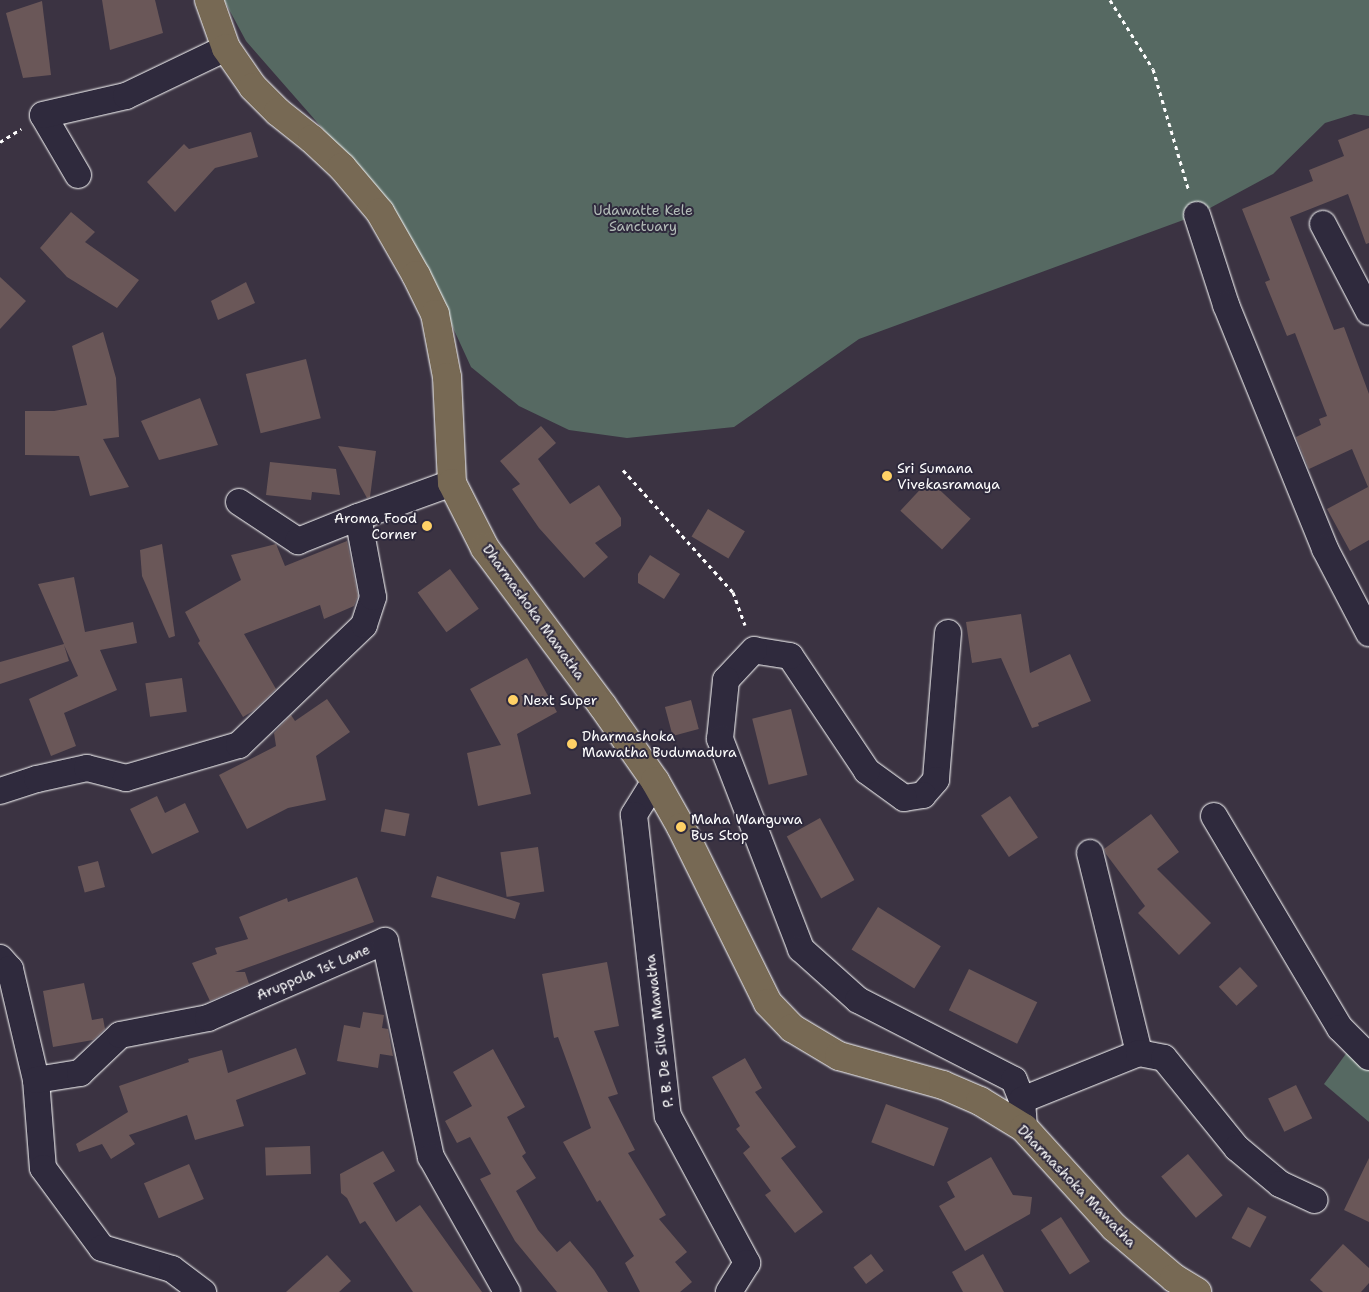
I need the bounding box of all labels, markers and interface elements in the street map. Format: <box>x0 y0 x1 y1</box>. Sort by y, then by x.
park label: Udawatte Kele Sanctuary <box>593 202 693 234</box>
place label: Sri Sumana Vivekasramaya <box>897 460 1000 492</box>
marker: Sri Sumana Vivekasramaya <box>881 470 893 482</box>
place label: Aroma Food Corner <box>334 510 417 542</box>
marker: Aroma Food Corner <box>421 520 433 532</box>
street label: Dharmashoka Mawatha <box>479 541 589 683</box>
place label: Next Super <box>523 692 597 708</box>
marker: Next Super <box>507 694 519 706</box>
place label: Dharmashoka Mawatha Budumadura <box>582 728 737 760</box>
marker: Dharmashoka Mawatha Budumadura <box>566 738 578 750</box>
place label: Maha Wanguwa Bus Stop <box>691 811 802 844</box>
marker: Maha Wanguwa Bus Stop <box>675 821 687 833</box>
street label: Aruppola 1st Lane <box>254 941 372 1003</box>
street label: P. B. De Silva Mawatha <box>641 953 677 1109</box>
street label: Dharmashoka Mawatha <box>1014 1121 1140 1251</box>

